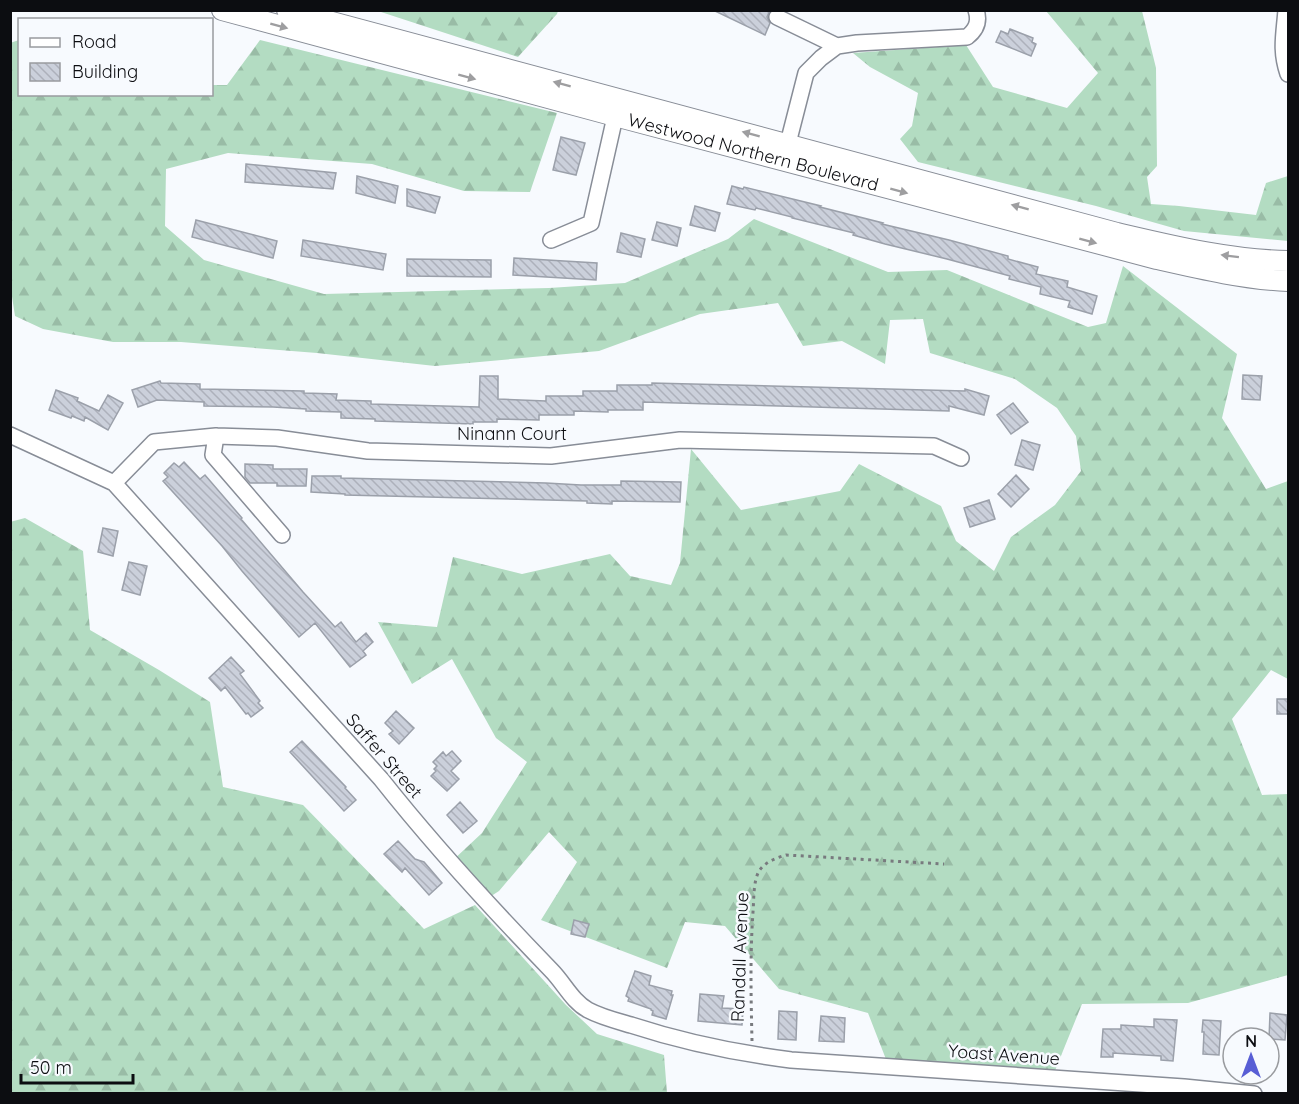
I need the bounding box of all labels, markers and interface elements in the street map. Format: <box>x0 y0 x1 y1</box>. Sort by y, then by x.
legend <box>18 18 213 96</box>
one-way arrow <box>270 21 288 31</box>
text: Road <box>72 30 117 53</box>
text: Building <box>72 60 138 83</box>
one-way arrow <box>458 72 476 82</box>
one-way arrow <box>553 79 571 88</box>
street label: Westwood Northern Boulevard <box>626 108 881 196</box>
one-way arrow <box>742 129 760 139</box>
one-way arrow <box>890 187 908 196</box>
one-way arrow <box>1011 201 1029 211</box>
one-way arrow <box>1079 237 1097 246</box>
one-way arrow <box>1221 252 1240 261</box>
street label: Ninann Court <box>457 422 567 445</box>
street label: Saffer Street <box>341 708 428 803</box>
street label: Randall Avenue <box>726 892 753 1022</box>
north arrow <box>1221 1026 1281 1086</box>
text: N <box>1245 1031 1257 1051</box>
street label: Yoast Avenue <box>947 1039 1061 1070</box>
scale bar <box>21 1047 134 1085</box>
text: 50 m <box>30 1056 72 1079</box>

